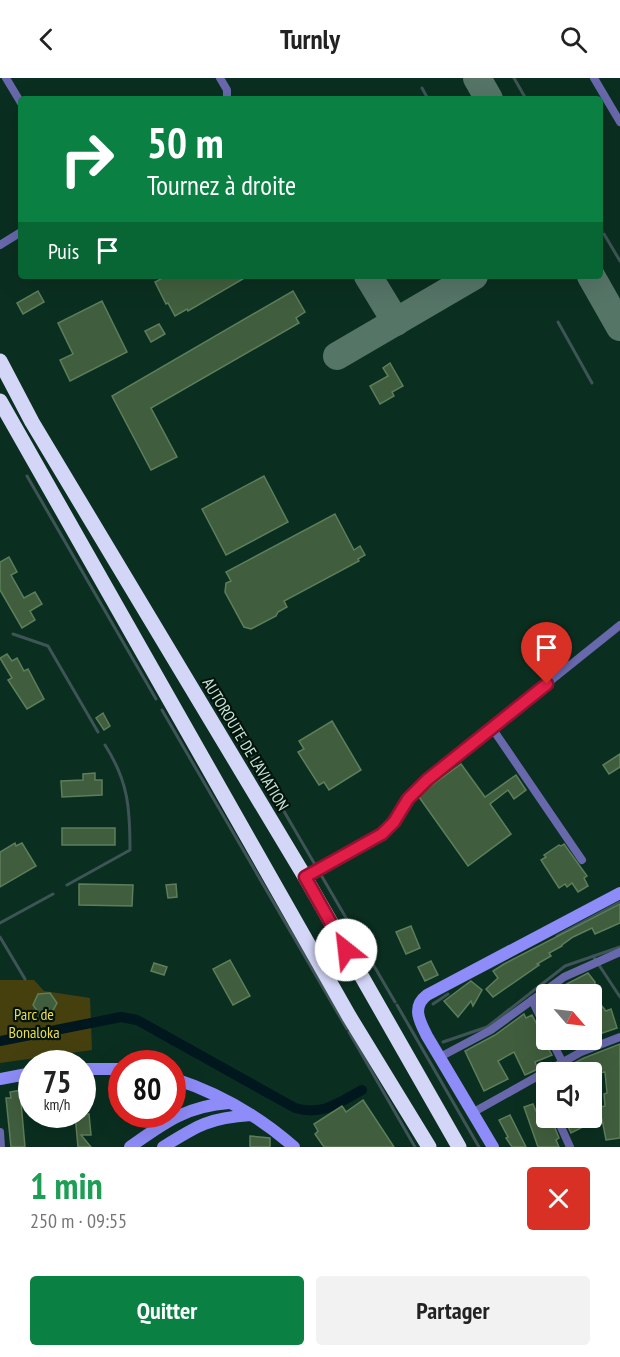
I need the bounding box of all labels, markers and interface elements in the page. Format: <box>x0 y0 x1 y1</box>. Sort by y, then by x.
text: Turnly <box>280 22 340 56</box>
icon: back <box>30 23 63 56</box>
icon: search <box>557 23 590 56</box>
text: 50 m <box>147 115 224 170</box>
icon: right <box>48 120 126 198</box>
text: Tournez à droite <box>147 168 296 202</box>
icon: arrive <box>91 234 124 267</box>
text: Puis <box>48 237 79 265</box>
pin <box>521 622 572 684</box>
icon: arrive <box>530 631 563 664</box>
street label: AUTOROUTE DE L'AVIATION <box>199 674 293 814</box>
position arrow <box>314 918 378 982</box>
north arrow <box>536 984 602 1050</box>
map controls <box>536 984 602 1128</box>
park label: Parc de Bonaloka <box>8 1004 60 1042</box>
speed limit sign: 80 <box>108 1050 186 1128</box>
text: 75 <box>43 1062 71 1101</box>
button: sound <box>536 1062 602 1128</box>
text: km/h <box>44 1095 70 1114</box>
text: 1 min <box>30 1162 103 1209</box>
button: close <box>527 1167 590 1230</box>
text: 250 m · 09:55 <box>30 1208 127 1234</box>
button: Quitter <box>30 1276 304 1345</box>
button: Partager <box>316 1276 590 1345</box>

